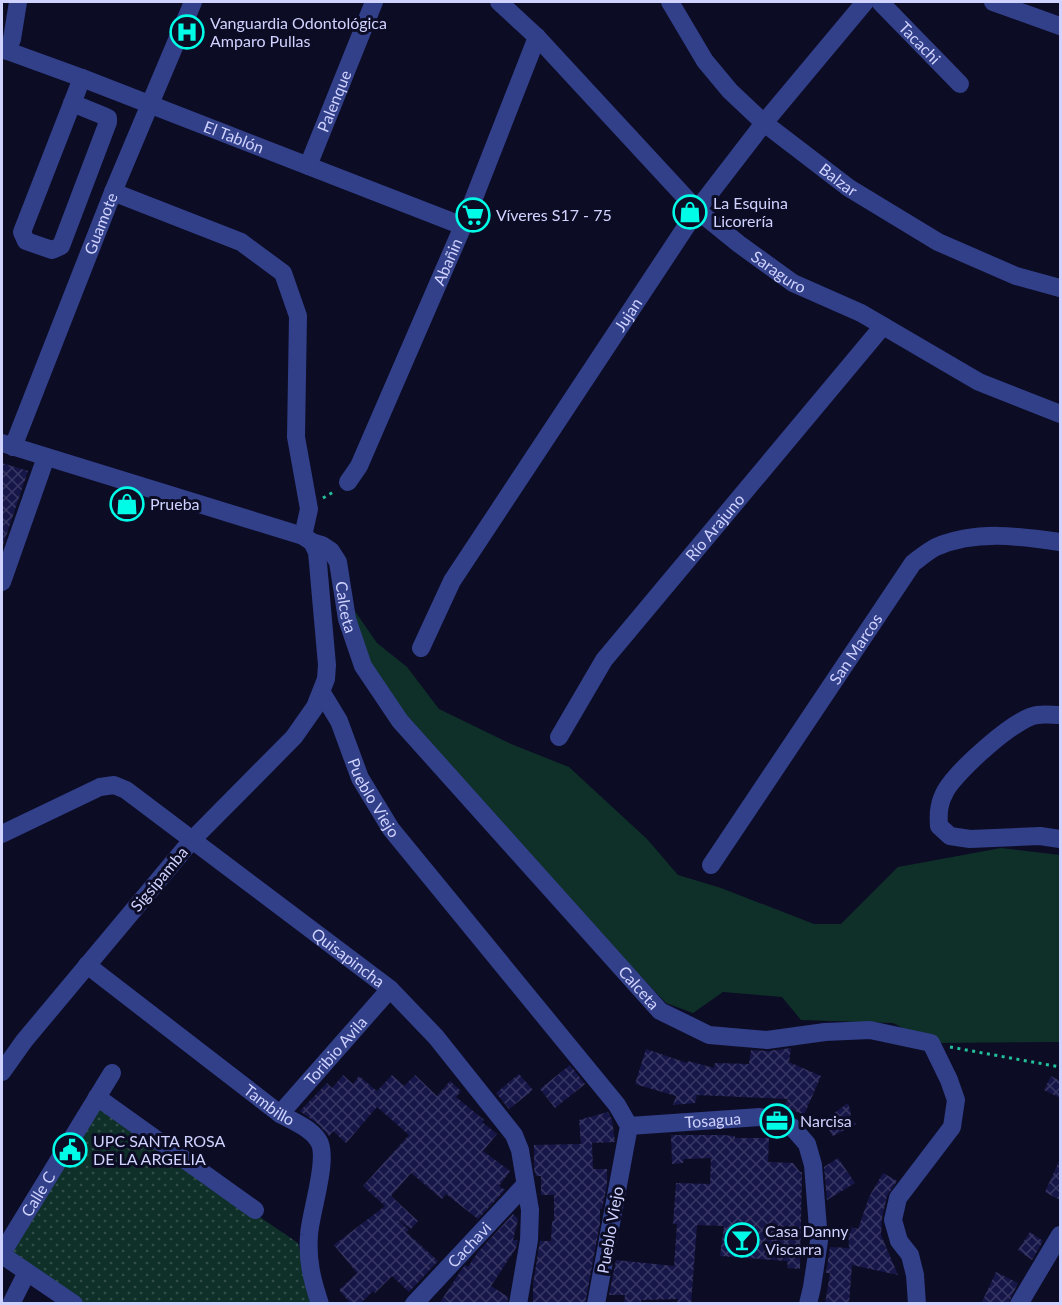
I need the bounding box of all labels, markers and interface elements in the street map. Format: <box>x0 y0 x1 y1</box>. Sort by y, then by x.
place label: Vanguardia Odontológica Amparo Pullas <box>210 13 387 50</box>
hospital icon: Vanguardia Odontológica Amparo Pullas <box>169 14 205 50</box>
street label: Tacachi <box>895 17 945 68</box>
street label: Palenque <box>313 67 355 134</box>
street label: El Tablón <box>201 116 267 157</box>
street label: Balzar <box>816 159 861 200</box>
street label: Guamote <box>80 190 121 257</box>
place label: La Esquina Licorería <box>713 193 788 230</box>
shop icon: La Esquina Licorería <box>672 194 708 230</box>
supermarket icon: Víveres S17 - 75 <box>455 197 491 233</box>
place label: Víveres S17 - 75 <box>496 205 612 224</box>
street label: Abañin <box>428 235 466 288</box>
street label: Saraguro <box>748 246 809 297</box>
street label: Jujan <box>610 294 645 335</box>
shop icon: Prueba <box>109 486 145 522</box>
street label: Río Arajuno <box>681 490 748 564</box>
place label: Prueba <box>150 494 200 513</box>
street label: Calceta <box>332 580 361 635</box>
street label: San Marcos <box>825 610 886 688</box>
street label: Pueblo Viejo <box>344 755 404 841</box>
street label: Sigsipamba <box>126 842 191 915</box>
street label: Quisapincha <box>308 923 389 991</box>
street label: Calceta <box>615 962 664 1013</box>
street label: Toribio Avila <box>300 1012 371 1089</box>
street label: Tambillo <box>241 1080 298 1129</box>
office icon: Narcisa <box>759 1103 795 1139</box>
street label: Tosagua <box>684 1108 742 1131</box>
place label: Narcisa <box>800 1111 852 1130</box>
place label: UPC SANTA ROSA DE LA ARGELIA <box>93 1131 226 1168</box>
public building icon: UPC SANTA ROSA DE LA ARGELIA <box>52 1132 88 1168</box>
street label: Calle C <box>17 1168 59 1220</box>
street label: Pueblo Viejo <box>592 1185 627 1275</box>
street label: Cachavi <box>443 1218 495 1271</box>
place label: Casa Danny Viscarra <box>765 1221 849 1258</box>
bar icon: Casa Danny Viscarra <box>724 1222 760 1258</box>

